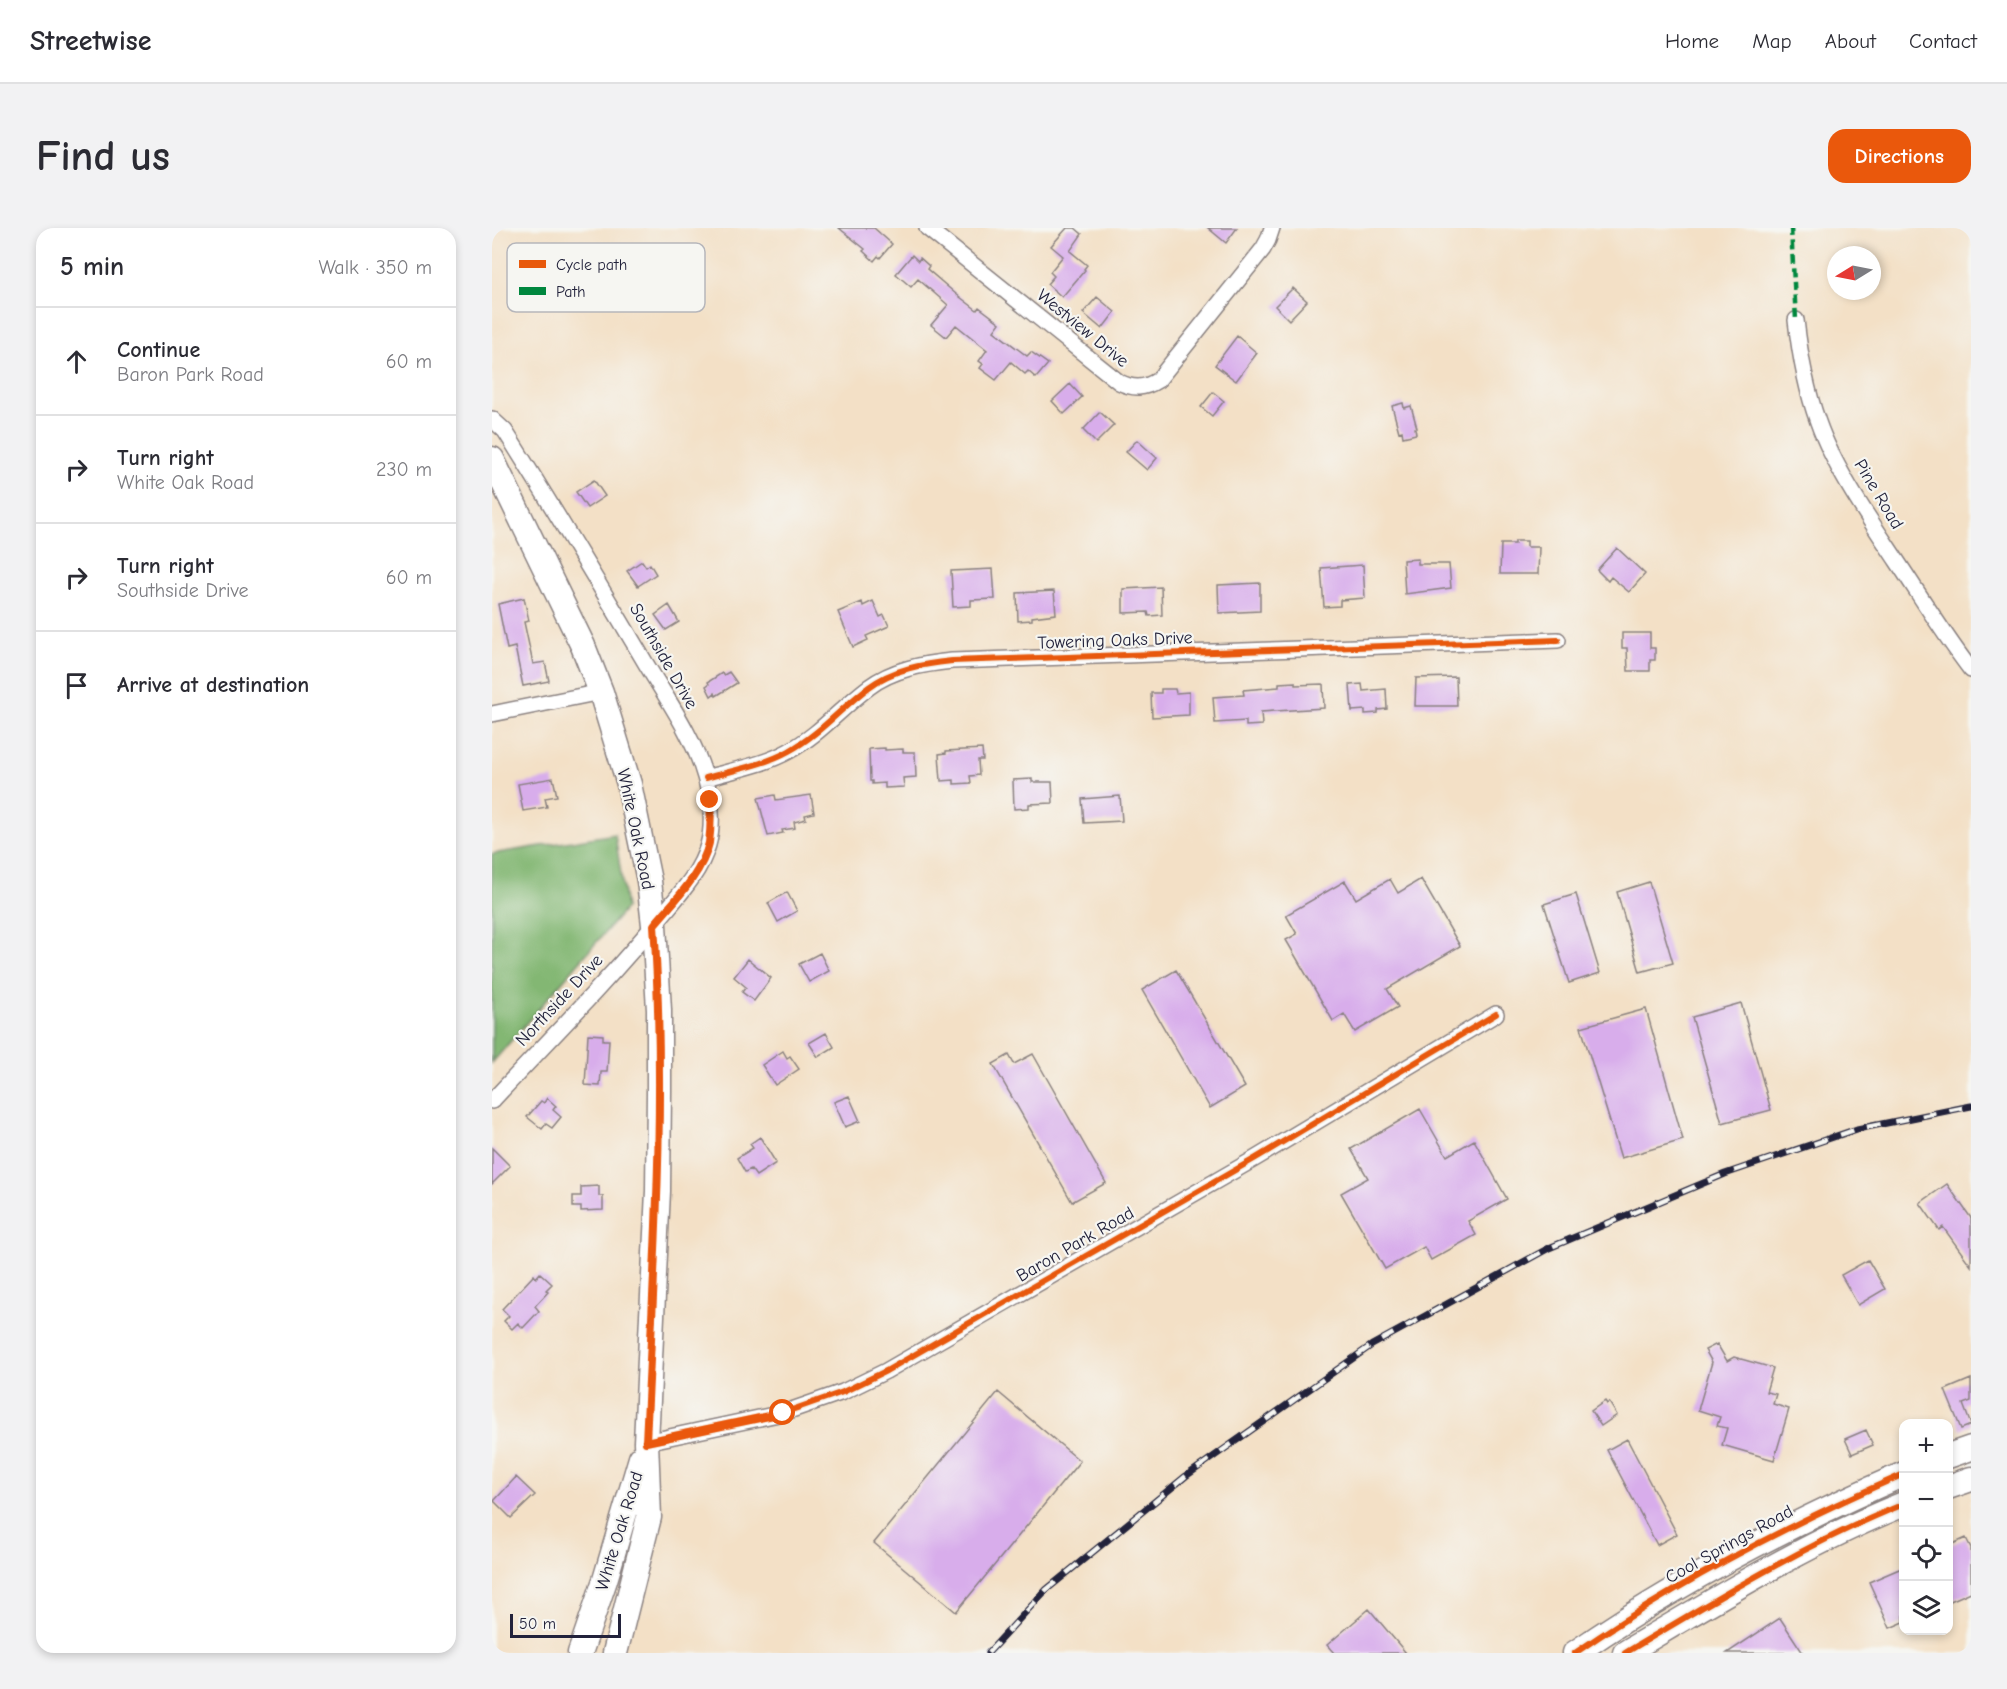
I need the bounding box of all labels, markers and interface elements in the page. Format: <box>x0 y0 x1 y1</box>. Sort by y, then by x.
text: Streetwise <box>30 25 151 57</box>
text: Home <box>1665 29 1719 53</box>
text: Map <box>1752 29 1792 53</box>
text: About <box>1825 29 1876 53</box>
text: Contact <box>1909 29 1977 53</box>
button: Directions <box>1828 129 1971 183</box>
text: Find us <box>36 132 170 181</box>
legend <box>507 243 705 312</box>
north arrow <box>1827 246 1881 300</box>
text: 5 min <box>60 252 124 282</box>
text: Walk · 350 m <box>318 256 432 279</box>
text: Cycle path <box>556 256 627 274</box>
text: Path <box>556 283 586 301</box>
street label: Westview Drive <box>1032 285 1133 372</box>
text: Continue <box>117 337 200 363</box>
icon: ahead <box>60 345 93 378</box>
text: 60 m <box>386 350 432 373</box>
text: Baron Park Road <box>117 363 264 386</box>
text: Turn right <box>117 445 214 471</box>
icon: right <box>60 453 93 486</box>
street label: Pine Road <box>1849 455 1908 533</box>
text: 230 m <box>376 458 432 481</box>
text: White Oak Road <box>117 471 254 494</box>
text: Turn right <box>117 553 214 579</box>
icon: right <box>60 561 93 594</box>
text: 60 m <box>386 566 432 589</box>
text: Southside Drive <box>117 579 248 602</box>
street label: Southside Drive <box>625 600 702 713</box>
street label: Towering Oaks Drive <box>1037 627 1193 654</box>
icon: arrive <box>60 669 93 702</box>
text: Arrive at destination <box>117 672 309 698</box>
street label: White Oak Road <box>612 767 659 892</box>
route end <box>696 786 722 812</box>
street label: Northside Drive <box>511 950 607 1051</box>
street label: Baron Park Road <box>1013 1202 1138 1287</box>
route start <box>769 1399 795 1425</box>
map controls <box>1899 1419 1953 1635</box>
button: + <box>1899 1419 1953 1473</box>
street label: White Oak Road <box>591 1469 648 1593</box>
button: − <box>1899 1473 1953 1527</box>
street label: Cool Springs Road <box>1662 1501 1797 1588</box>
button: locate <box>1899 1527 1953 1581</box>
button: layers <box>1899 1581 1953 1635</box>
scale bar <box>510 1611 621 1638</box>
text: 50 m <box>519 1615 556 1633</box>

